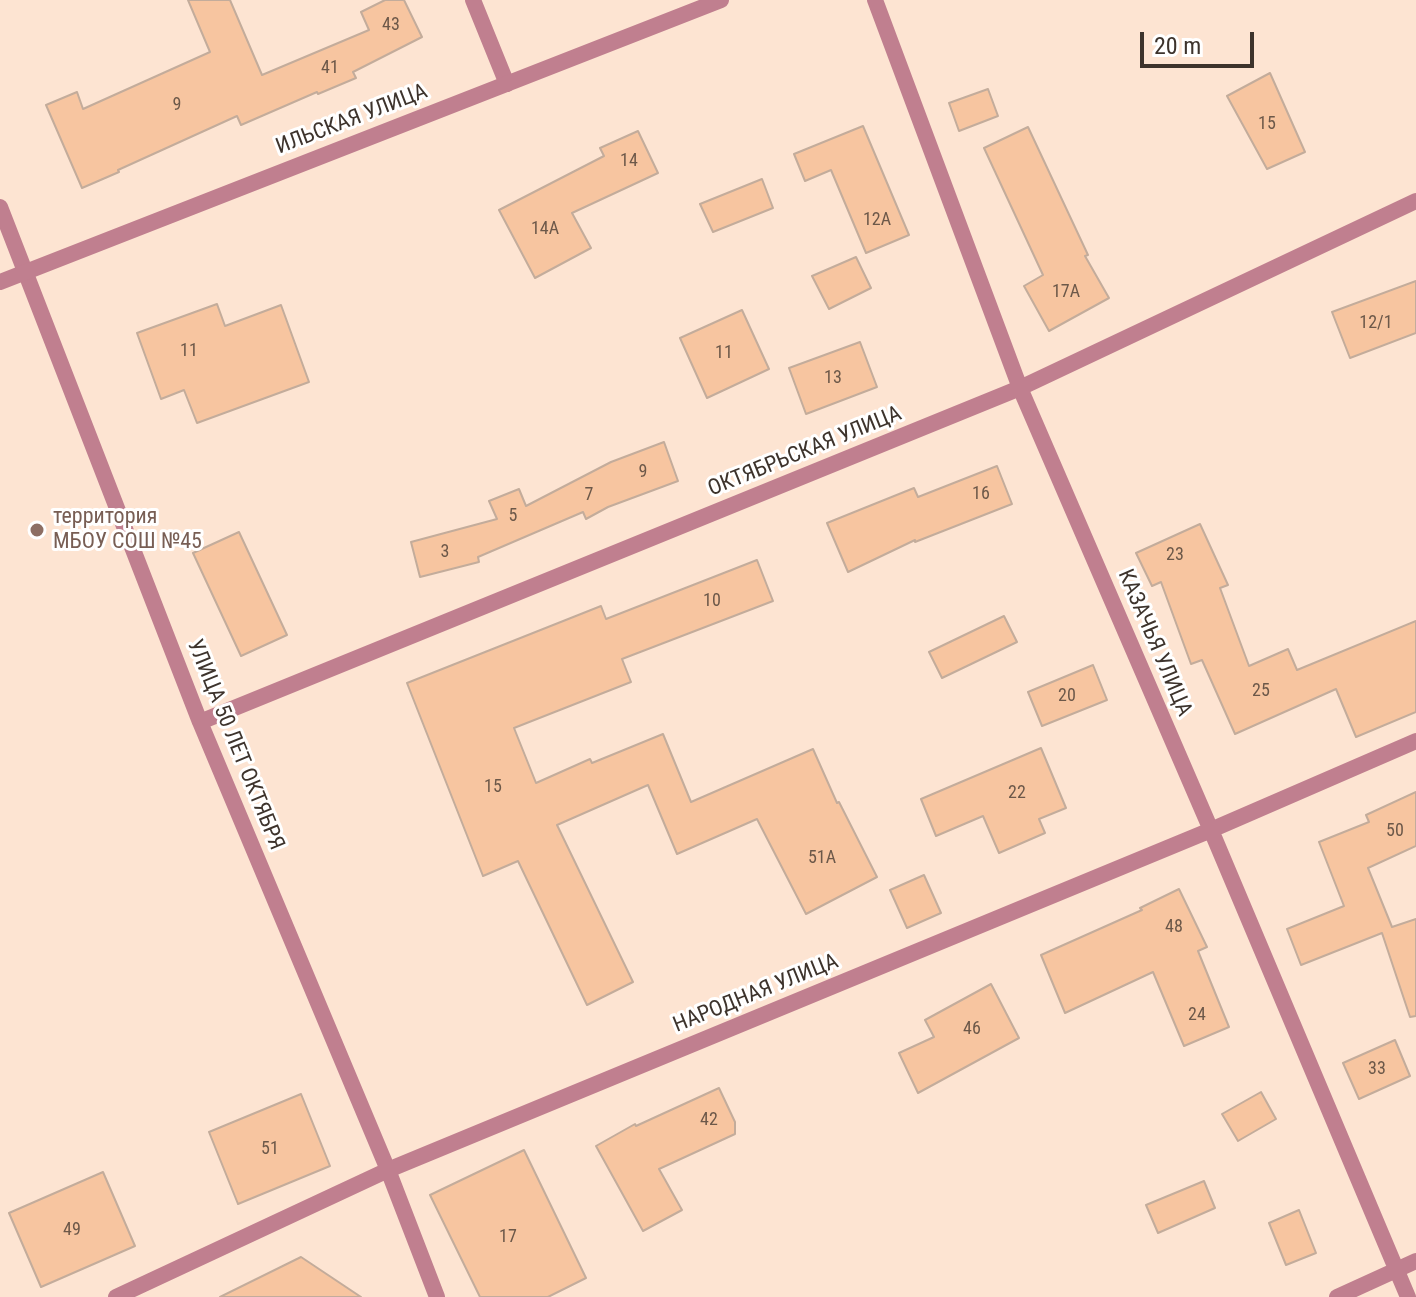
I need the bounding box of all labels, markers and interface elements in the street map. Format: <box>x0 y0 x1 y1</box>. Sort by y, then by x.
house number: 43 <box>382 14 400 36</box>
scale bar <box>1144 16 1258 66</box>
text: 20 m <box>1154 32 1201 60</box>
house number: 41 <box>321 57 339 79</box>
street label: ИЛЬСКАЯ УЛИЦА <box>273 79 431 161</box>
house number: 9 <box>173 94 181 116</box>
house number: 15 <box>1258 113 1276 135</box>
house number: 14 <box>620 150 638 172</box>
house number: 12А <box>863 209 891 231</box>
house number: 14А <box>531 218 559 240</box>
house number: 17А <box>1052 281 1080 303</box>
house number: 12/1 <box>1359 312 1393 334</box>
house number: 11 <box>180 340 198 362</box>
house number: 11 <box>715 342 733 364</box>
house number: 13 <box>824 367 842 389</box>
street label: ОКТЯБРЬСКАЯ УЛИЦА <box>704 401 906 503</box>
house number: 9 <box>639 461 647 483</box>
house number: 16 <box>972 483 990 505</box>
house number: 7 <box>585 484 593 506</box>
place label: территория МБОУ СОШ №45 <box>53 504 202 556</box>
house number: 5 <box>509 505 517 527</box>
marker: территория МБОУ СОШ №45 <box>28 521 46 539</box>
house number: 3 <box>441 541 449 563</box>
house number: 23 <box>1166 544 1184 566</box>
street label: КАЗАЧЬЯ УЛИЦА <box>1111 566 1197 720</box>
house number: 10 <box>703 590 721 612</box>
street label: УЛИЦА 50 ЛЕТ ОКТЯБРЯ <box>181 636 289 854</box>
house number: 25 <box>1252 680 1270 702</box>
house number: 20 <box>1058 685 1076 707</box>
house number: 15 <box>484 776 502 798</box>
house number: 22 <box>1008 782 1026 804</box>
house number: 50 <box>1386 820 1404 842</box>
house number: 51А <box>808 847 836 869</box>
house number: 48 <box>1165 916 1183 938</box>
street label: НАРОДНАЯ УЛИЦА <box>670 949 842 1039</box>
house number: 24 <box>1188 1004 1206 1026</box>
house number: 46 <box>963 1018 981 1040</box>
house number: 33 <box>1368 1058 1386 1080</box>
house number: 42 <box>700 1109 718 1131</box>
house number: 51 <box>261 1138 279 1160</box>
house number: 49 <box>63 1219 81 1241</box>
house number: 17 <box>499 1226 517 1248</box>

